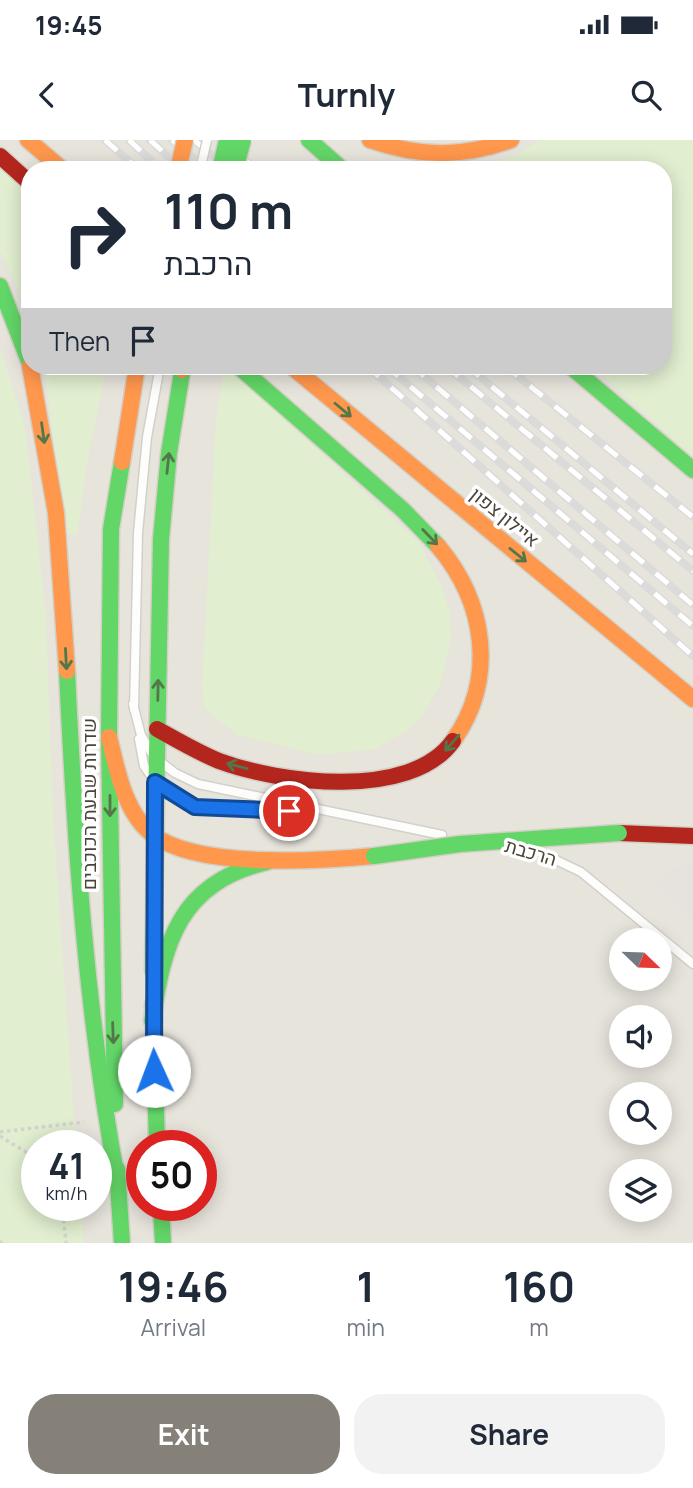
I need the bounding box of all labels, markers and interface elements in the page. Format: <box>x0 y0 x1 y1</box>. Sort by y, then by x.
text: 19:45 <box>35 7 103 43</box>
text: Turnly <box>298 73 395 117</box>
icon: back <box>28 76 66 114</box>
icon: search <box>627 76 665 114</box>
text: 110 m <box>164 177 293 244</box>
icon: right <box>49 189 140 280</box>
text: הרכבת <box>164 241 253 285</box>
icon: arrive <box>124 322 162 360</box>
text: Then <box>49 323 110 359</box>
one-way arrow <box>334 401 352 417</box>
one-way arrow <box>37 421 50 443</box>
one-way arrow <box>162 452 175 475</box>
street label: איילון צפון <box>465 481 545 553</box>
one-way arrow <box>421 528 438 545</box>
one-way arrow <box>509 547 527 563</box>
one-way arrow <box>60 647 73 670</box>
one-way arrow <box>151 679 165 702</box>
street label: שדרות שבעת הכוכבים <box>76 718 102 890</box>
one-way arrow <box>444 733 460 751</box>
one-way arrow <box>226 759 249 772</box>
pin <box>259 781 319 841</box>
icon: arrive <box>270 792 308 830</box>
one-way arrow <box>103 794 117 817</box>
street label: הרכבת <box>502 832 560 872</box>
north arrow <box>609 928 672 990</box>
map controls <box>609 928 672 1222</box>
button: sound <box>609 1005 672 1068</box>
one-way arrow <box>106 1021 120 1044</box>
position arrow <box>117 1034 191 1108</box>
button: search <box>609 1082 672 1145</box>
speed limit sign: 50 <box>126 1130 217 1221</box>
text: 41 <box>48 1142 85 1190</box>
button: layers <box>609 1159 672 1222</box>
text: km/h <box>46 1181 87 1205</box>
text: 19:46 <box>118 1257 228 1315</box>
text: 1 <box>356 1257 375 1315</box>
text: 160 <box>503 1257 575 1315</box>
text: Arrival <box>140 1311 206 1343</box>
text: min <box>346 1311 385 1343</box>
text: m <box>529 1311 549 1343</box>
button: Exit <box>28 1394 340 1474</box>
button: Share <box>354 1394 665 1474</box>

